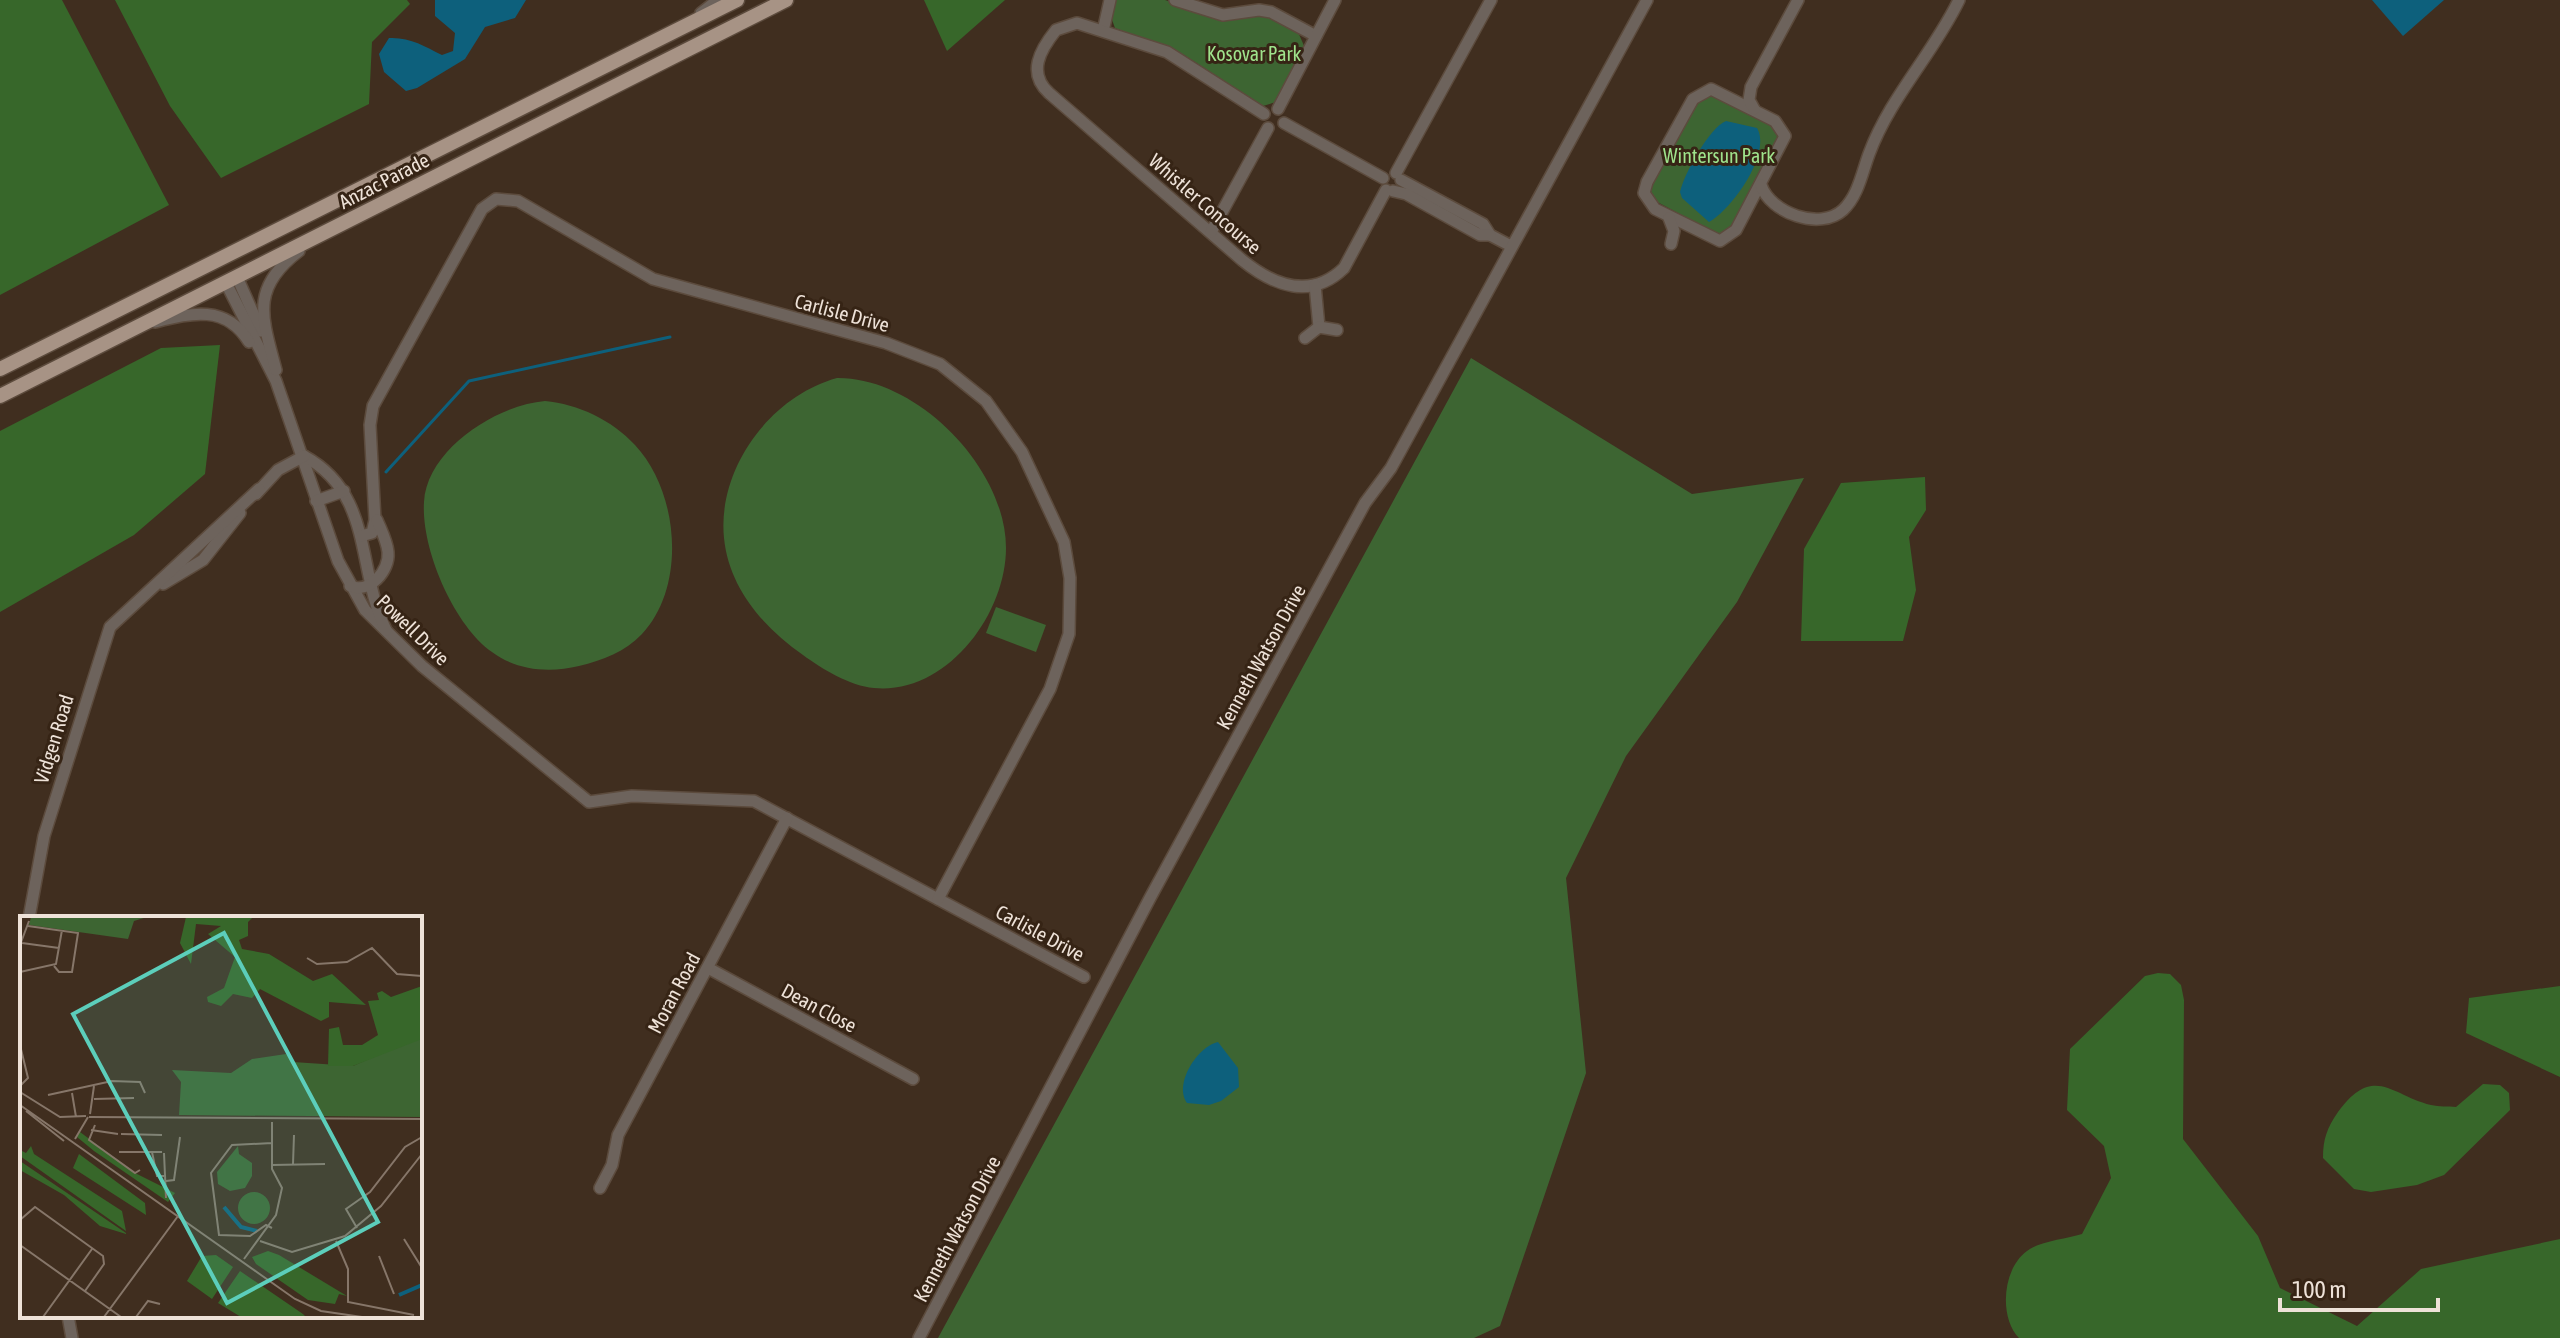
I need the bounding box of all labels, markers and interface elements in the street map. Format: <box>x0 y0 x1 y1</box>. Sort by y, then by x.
park label: Kosovar Park <box>1207 42 1301 65</box>
park label: Wintersun Park <box>1663 144 1775 167</box>
street label: Anzac Parade <box>335 148 433 213</box>
street label: Whistler Concourse <box>1145 149 1266 259</box>
street label: Carlisle Drive <box>792 289 892 336</box>
street label: Kenneth Watson Drive <box>1211 580 1310 733</box>
street label: Powell Drive <box>372 589 454 670</box>
street label: Vidgen Road <box>29 692 78 786</box>
street label: Carlisle Drive <box>992 900 1088 965</box>
inset map <box>20 916 422 1318</box>
street label: Moran Road <box>643 948 704 1037</box>
street label: Dean Close <box>778 978 861 1037</box>
street label: Kenneth Watson Drive <box>908 1152 1005 1306</box>
scale bar <box>2280 1262 2438 1312</box>
text: 100 m <box>2292 1276 2346 1303</box>

